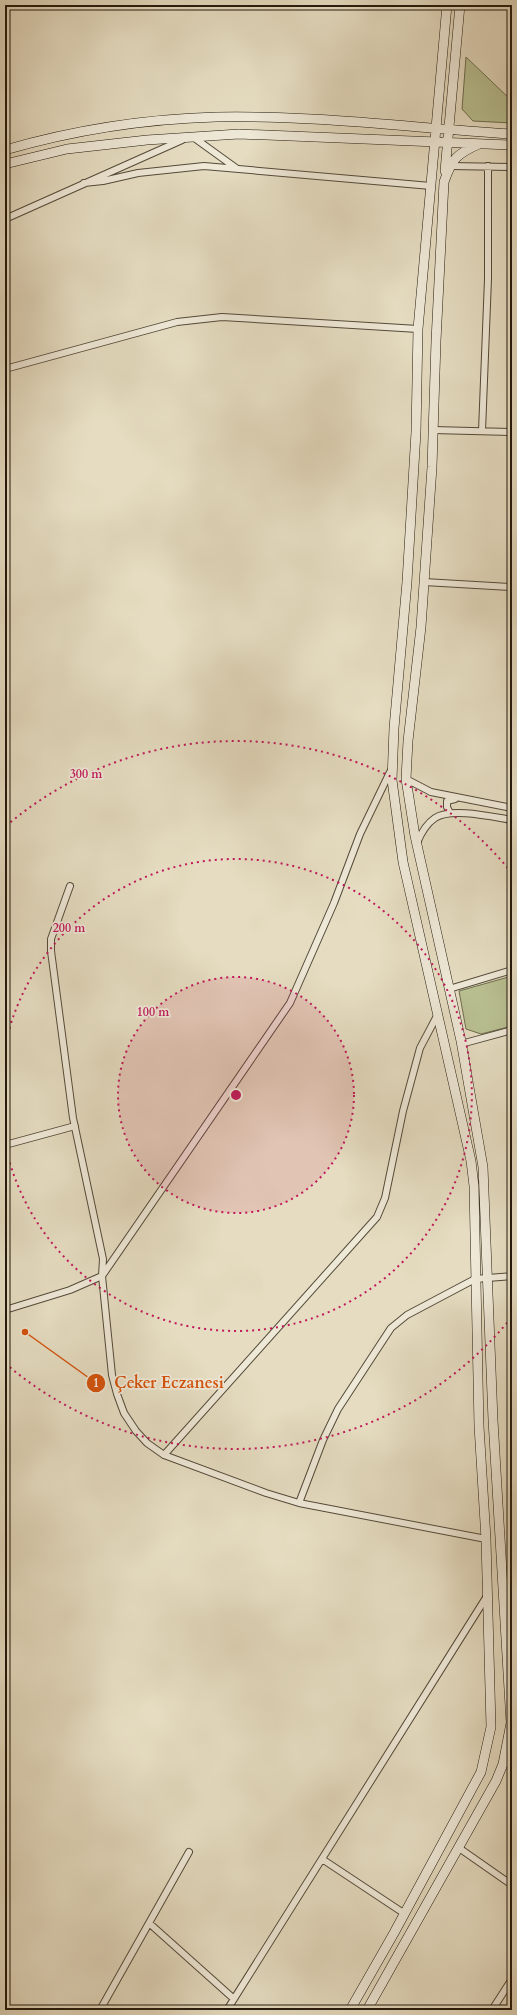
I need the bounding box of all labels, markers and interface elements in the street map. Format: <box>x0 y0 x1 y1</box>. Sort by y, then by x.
text: 300 m <box>70 766 103 782</box>
text: 200 m <box>53 920 86 936</box>
text: 100 m <box>137 1004 170 1020</box>
centre of rings <box>229 1088 243 1102</box>
callout: Çeker Eczanesi <box>86 1369 231 1397</box>
text: Çeker Eczanesi <box>114 1372 224 1394</box>
text: 1 <box>93 1375 99 1391</box>

